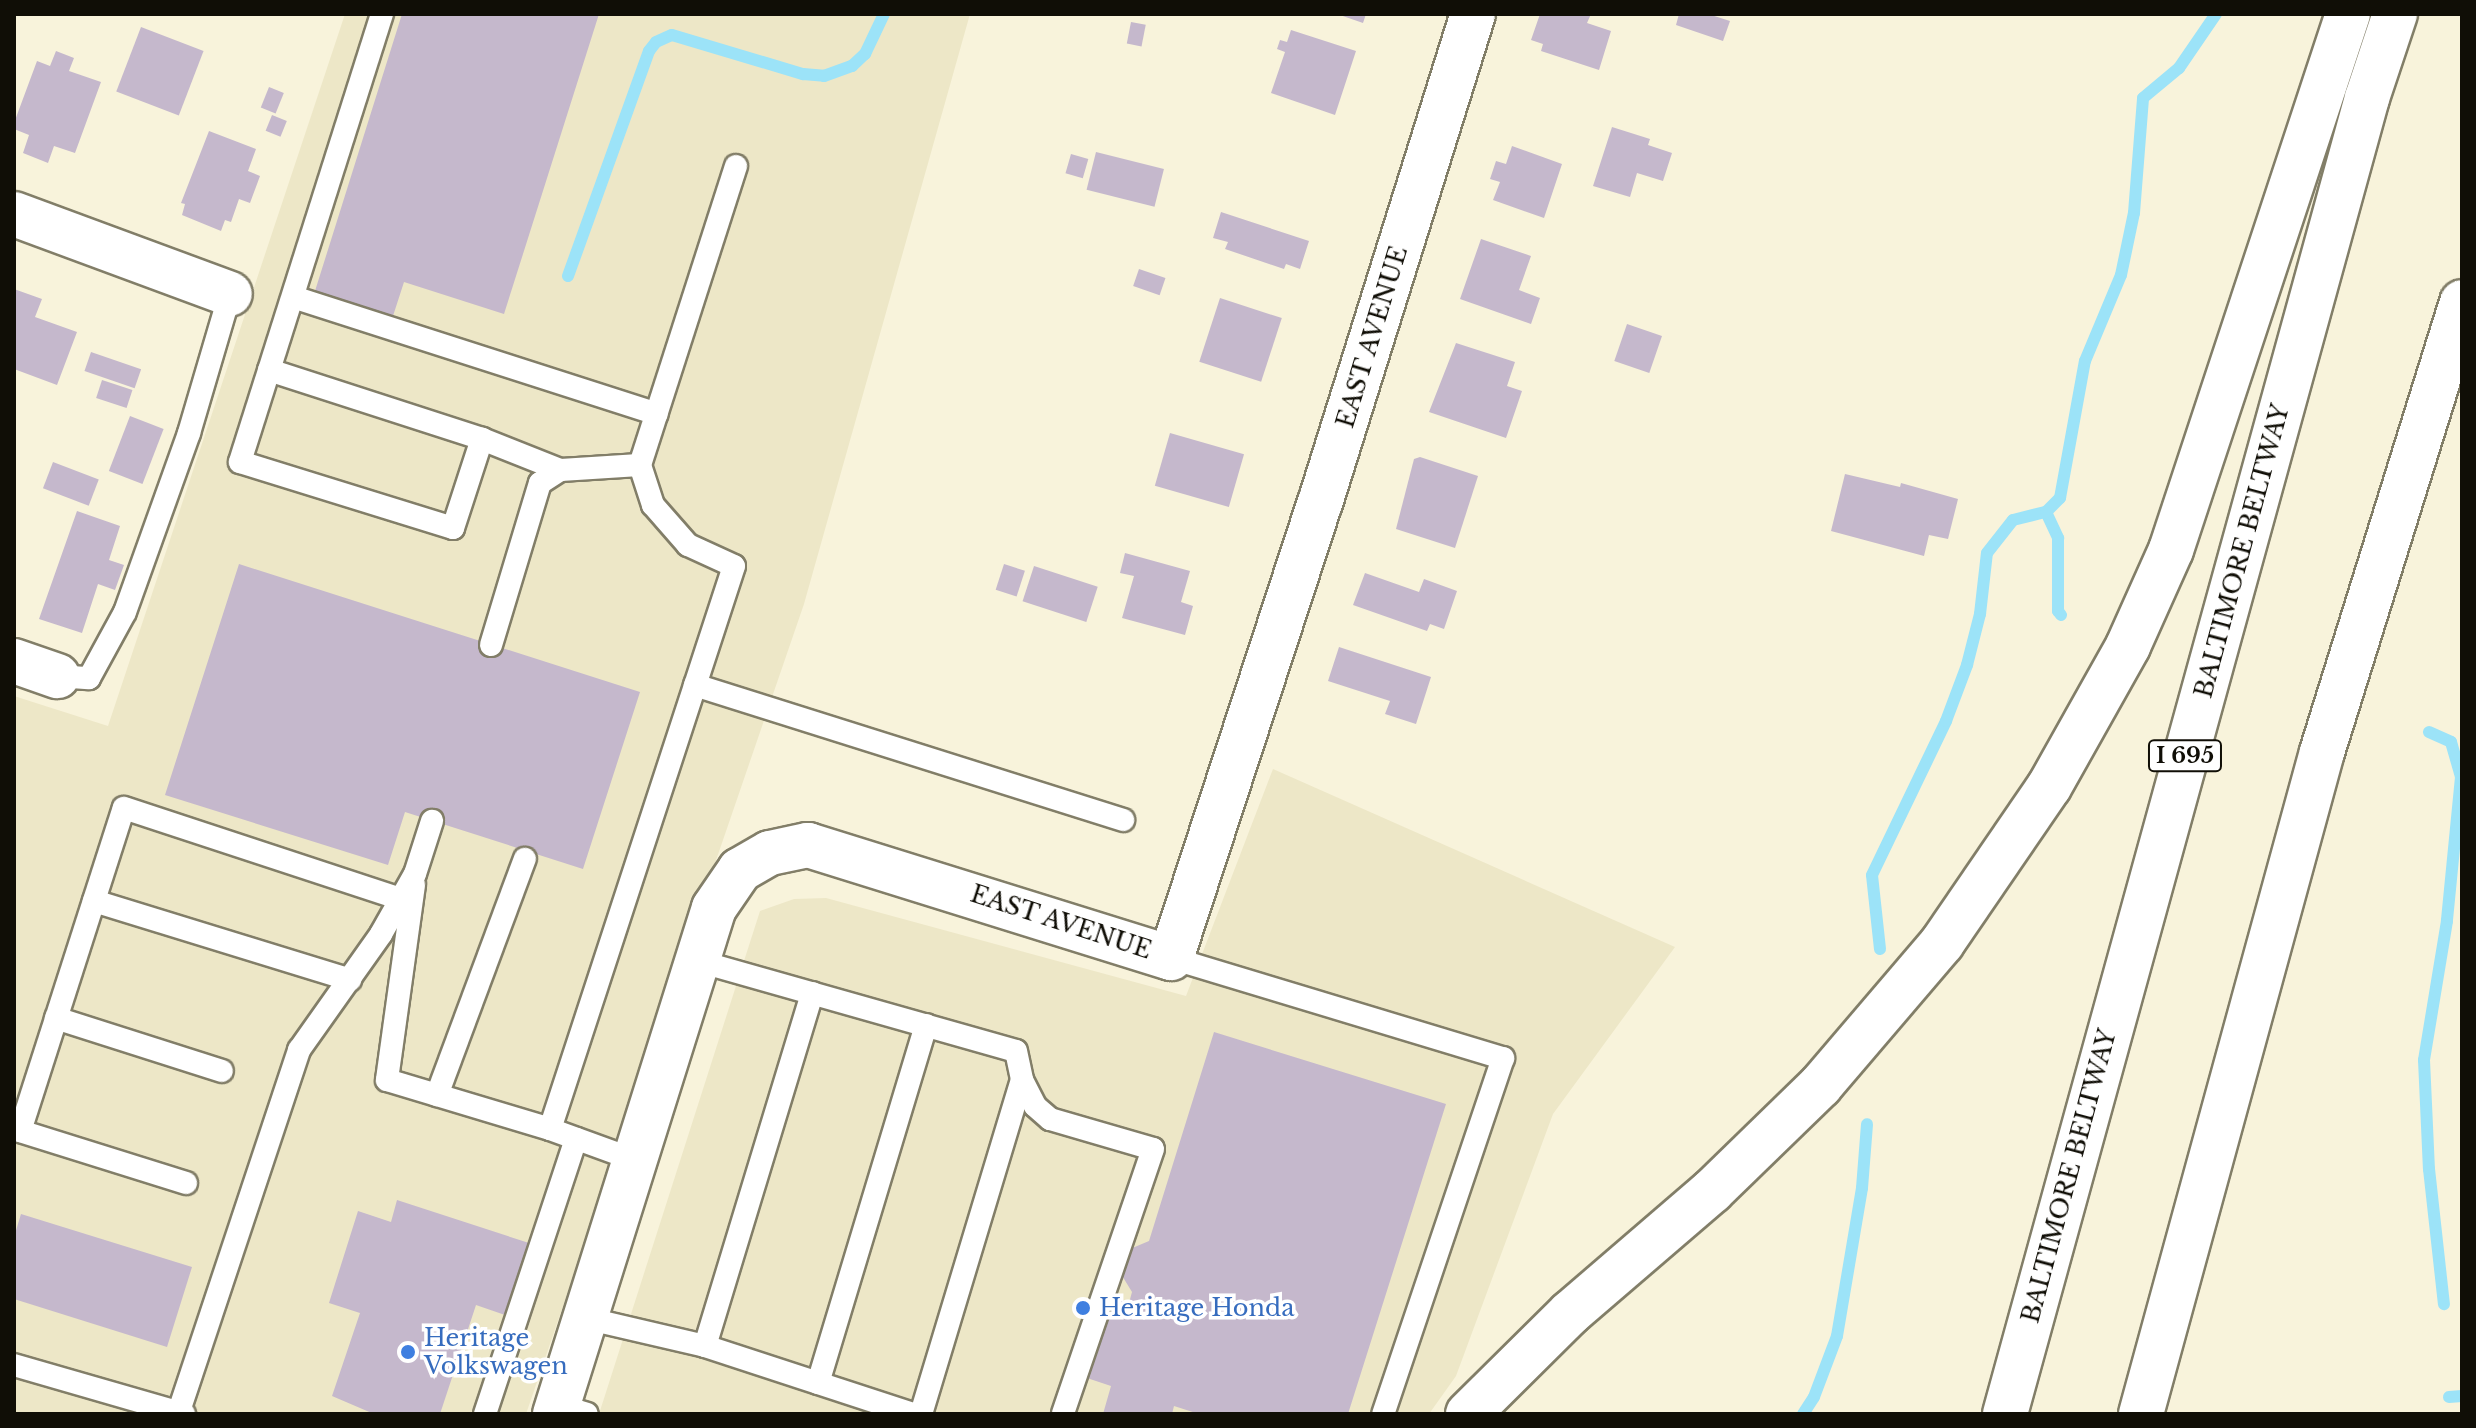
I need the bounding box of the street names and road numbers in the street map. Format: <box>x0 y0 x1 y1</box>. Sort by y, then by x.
street label: EAST AVENUE <box>1330 242 1414 432</box>
street label: BALTIMORE BELTWAY <box>2189 401 2295 701</box>
road number: I 695 <box>2147 738 2223 774</box>
street label: EAST AVENUE <box>966 879 1156 965</box>
street label: BALTIMORE BELTWAY <box>2016 1026 2122 1326</box>

